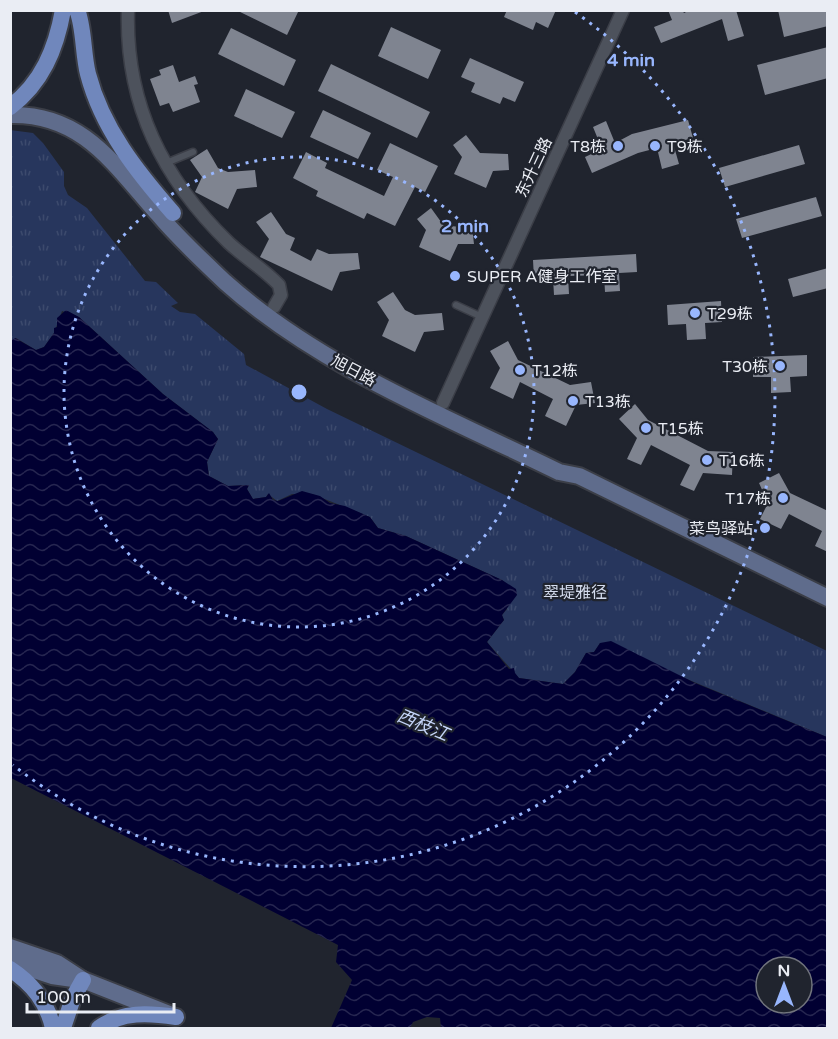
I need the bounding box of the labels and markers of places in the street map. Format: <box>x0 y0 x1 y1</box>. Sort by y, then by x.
place label: T8栋 <box>570 137 606 157</box>
place label: T9栋 <box>667 137 703 157</box>
marker: T8栋 <box>611 139 625 153</box>
marker: T9栋 <box>648 139 662 153</box>
place label: SUPER A健身工作室 <box>467 267 617 287</box>
marker: SUPER A健身工作室 <box>448 269 462 283</box>
place label: T29栋 <box>707 304 753 324</box>
marker: T29栋 <box>688 306 702 320</box>
place label: T30栋 <box>722 357 768 377</box>
marker: T30栋 <box>773 359 787 373</box>
place label: T12栋 <box>532 361 578 381</box>
marker: T12栋 <box>513 363 527 377</box>
centre of rings <box>289 382 309 402</box>
place label: T13栋 <box>585 392 631 412</box>
marker: T13栋 <box>566 394 580 408</box>
place label: T15栋 <box>658 419 704 439</box>
marker: T15栋 <box>639 421 653 435</box>
place label: T16栋 <box>719 451 765 471</box>
marker: T16栋 <box>700 453 714 467</box>
place label: T17栋 <box>725 489 771 509</box>
marker: T17栋 <box>776 491 790 505</box>
place label: 菜鸟驿站 <box>689 519 753 539</box>
marker: 菜鸟驿站 <box>758 521 772 535</box>

